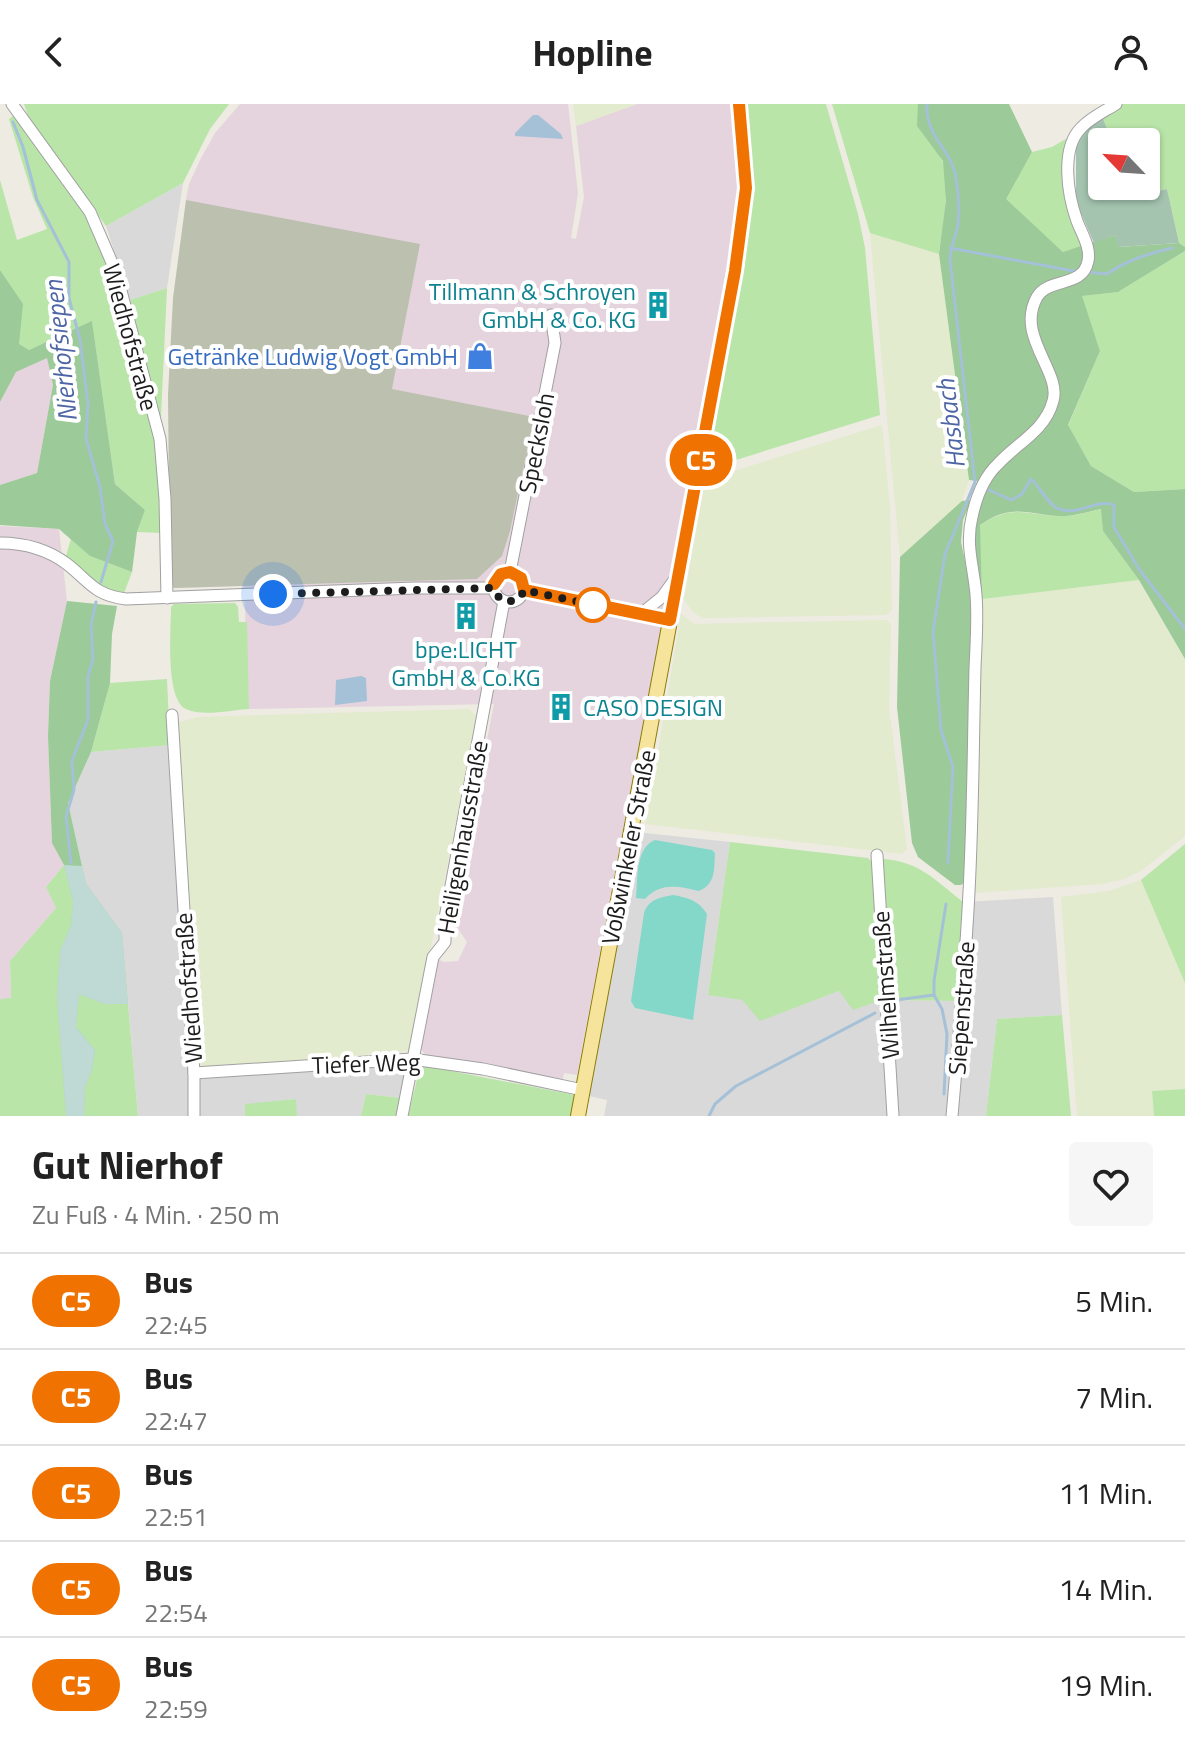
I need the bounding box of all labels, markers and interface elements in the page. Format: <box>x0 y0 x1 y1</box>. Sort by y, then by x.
text: Hopline <box>532 25 653 80</box>
icon: back <box>32 30 76 74</box>
icon: person <box>1109 30 1153 74</box>
north arrow <box>1088 128 1160 200</box>
map controls <box>1088 128 1160 200</box>
street label: Wiedhofstraße <box>94 260 168 414</box>
place label: Tillmann & Schroyen GmbH & Co. KG <box>429 273 636 337</box>
water label: Nierhofsiepen <box>33 277 87 424</box>
building icon: Tillmann & Schroyen GmbH & Co. KG <box>643 290 673 320</box>
place label: Getränke Ludwig Vogt GmbH <box>168 338 458 374</box>
shop icon: Getränke Ludwig Vogt GmbH <box>465 341 495 371</box>
water label: Hasbach <box>925 376 975 471</box>
street label: Specksloh <box>509 390 563 496</box>
line badge: C5 <box>665 434 737 486</box>
text: C5 <box>686 438 716 481</box>
your location <box>253 574 293 614</box>
unlabelled marker <box>576 588 610 622</box>
building icon: bpe:LICHT GmbH & Co.KG <box>451 601 481 631</box>
place label: bpe:LICHT GmbH & Co.KG <box>391 631 541 695</box>
place label: CASO DESIGN <box>583 689 723 725</box>
building icon: CASO DESIGN <box>546 692 576 722</box>
street label: Heiligenhausstraße <box>427 737 497 937</box>
street label: Voßwinkeler Straße <box>591 746 665 948</box>
street label: Wilhelmstraße <box>862 910 908 1060</box>
street label: Wiedhofstraße <box>165 912 211 1064</box>
street label: Siepenstraße <box>938 940 984 1076</box>
street label: Tiefer Weg <box>311 1043 421 1083</box>
text: Gut Nierhof <box>32 1136 223 1194</box>
button: heart <box>1069 1142 1153 1226</box>
text: Zu Fuß · 4 Min. · 250 m <box>32 1195 280 1234</box>
text: Bus <box>144 1259 193 1305</box>
text: 5 Min. <box>1075 1278 1153 1324</box>
text: C5 <box>61 1279 91 1322</box>
text: 22:45 <box>144 1305 208 1344</box>
text: Bus <box>144 1355 193 1401</box>
text: 7 Min. <box>1075 1374 1153 1420</box>
text: C5 <box>61 1375 91 1418</box>
text: 22:47 <box>144 1401 208 1440</box>
text: Bus <box>144 1451 193 1497</box>
text: 11 Min. <box>1058 1470 1153 1516</box>
text: C5 <box>61 1471 91 1514</box>
text: 22:51 <box>144 1497 208 1536</box>
text: Bus <box>144 1547 193 1593</box>
text: 14 Min. <box>1058 1566 1153 1612</box>
text: C5 <box>61 1567 91 1610</box>
text: 22:54 <box>144 1593 208 1632</box>
text: Bus <box>144 1643 193 1689</box>
text: 19 Min. <box>1058 1662 1153 1708</box>
text: C5 <box>61 1663 91 1706</box>
text: 22:59 <box>144 1689 208 1728</box>

